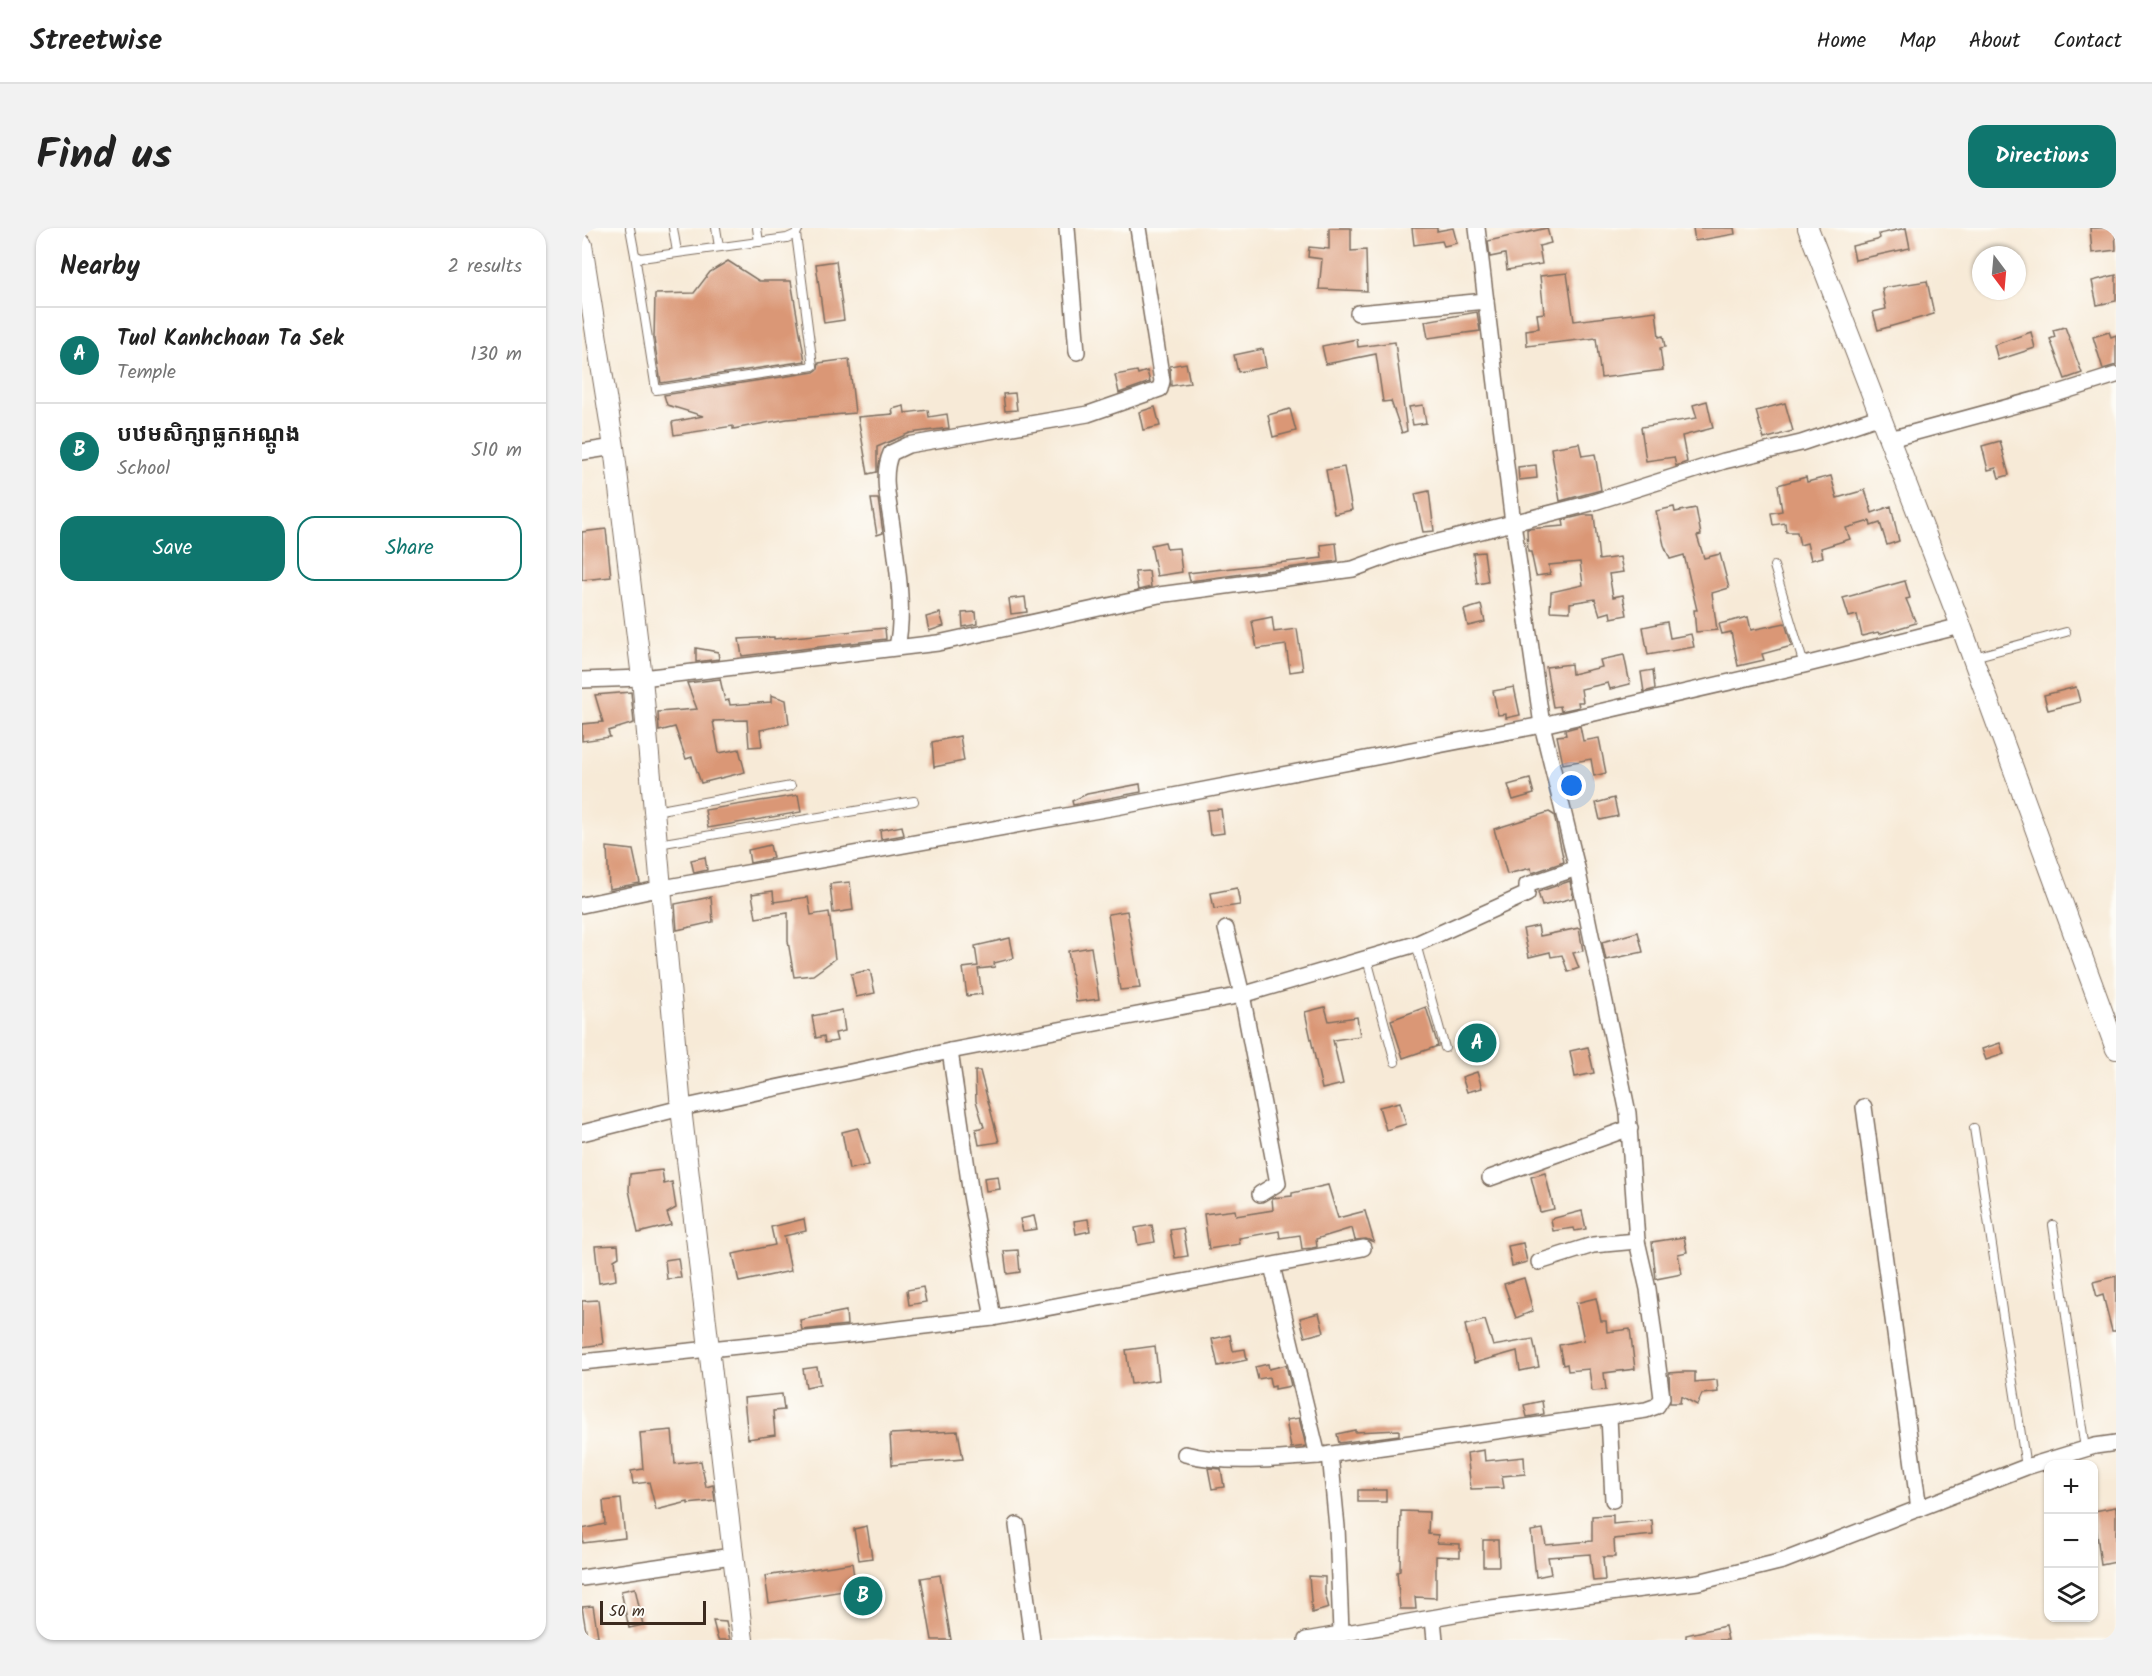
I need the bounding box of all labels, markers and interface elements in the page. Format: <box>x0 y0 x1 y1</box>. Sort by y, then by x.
text: Streetwise <box>30 19 162 64</box>
text: Home <box>1817 25 1866 58</box>
text: Map <box>1899 25 1936 58</box>
text: About <box>1969 25 2020 58</box>
text: Contact <box>2053 25 2122 58</box>
text: Find us <box>36 123 172 190</box>
button: Directions <box>1968 125 2116 188</box>
text: Nearby <box>60 246 140 288</box>
north arrow <box>1972 246 2026 300</box>
text: 2 results <box>447 251 522 283</box>
text: Tuol Kanhchoan Ta Sek <box>117 322 344 357</box>
text: A <box>73 339 86 371</box>
text: 130 m <box>470 339 522 371</box>
text: Temple <box>117 357 176 389</box>
text: បឋមសិក្សាធ្លកអណ្តូង <box>117 418 300 453</box>
text: B <box>73 435 86 467</box>
text: 510 m <box>471 435 522 467</box>
text: School <box>117 453 170 485</box>
button: Save <box>60 516 285 581</box>
button: Share <box>297 516 522 581</box>
your location <box>1557 771 1586 800</box>
pin: A <box>1458 1020 1496 1066</box>
map controls <box>2044 1460 2098 1622</box>
button: + <box>2044 1460 2098 1514</box>
button: − <box>2044 1514 2098 1568</box>
button: layers <box>2044 1568 2098 1622</box>
pin: B <box>844 1574 882 1618</box>
scale bar <box>600 1598 706 1626</box>
text: 50 m <box>609 1599 645 1624</box>

